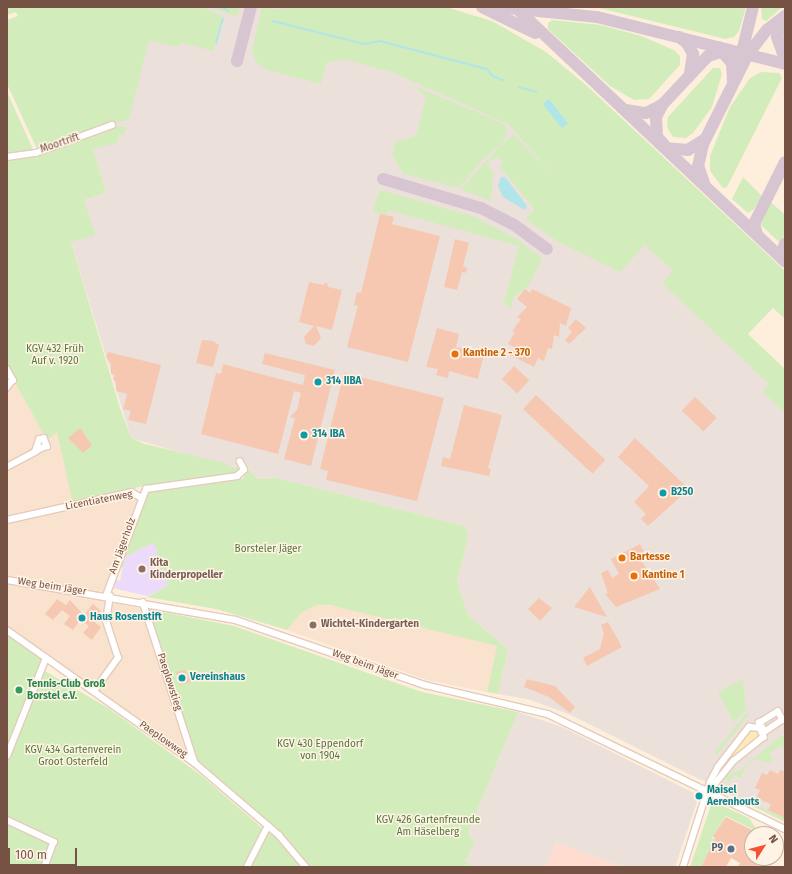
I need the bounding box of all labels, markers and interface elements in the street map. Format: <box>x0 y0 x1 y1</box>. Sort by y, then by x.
street label: Moortrift <box>39 132 81 156</box>
park label: KGV 432 Früh Auf v. 1920 <box>26 343 84 366</box>
place label: Kantine 2 - 370 <box>463 348 530 360</box>
marker: Kantine 2 - 370 <box>450 349 460 359</box>
place label: 314 IIBA <box>326 376 362 388</box>
marker: 314 IIBA <box>313 377 323 387</box>
place label: 314 IBA <box>312 429 345 441</box>
marker: 314 IBA <box>299 430 309 440</box>
place label: B250 <box>671 487 693 499</box>
marker: B250 <box>658 488 668 498</box>
street label: Licentiatenweg <box>64 489 134 513</box>
street label: Am Jägerholz <box>107 516 139 576</box>
park label: Borsteler Jäger <box>235 544 301 556</box>
place label: Bartesse <box>630 552 670 564</box>
marker: Bartesse <box>617 553 627 563</box>
place label: Kita Kinderpropeller <box>150 557 223 580</box>
marker: Kita Kinderpropeller <box>137 564 147 574</box>
place label: Kantine 1 <box>642 570 684 582</box>
marker: Kantine 1 <box>629 571 639 581</box>
street label: Weg beim Jäger <box>17 576 87 598</box>
place label: Haus Rosenstift <box>90 612 162 624</box>
marker: Haus Rosenstift <box>77 613 87 623</box>
place label: Wichtel-Kindergarten <box>321 619 419 631</box>
marker: Wichtel-Kindergarten <box>308 620 318 630</box>
street label: Weg beim Jäger <box>330 647 400 683</box>
street label: Paeplowstieg <box>154 652 184 712</box>
place label: Vereinshaus <box>190 672 245 684</box>
marker: Vereinshaus <box>177 673 187 683</box>
place label: Tennis-Club Groß Borstel e.V. <box>27 678 105 702</box>
marker: Tennis-Club Groß Borstel e.V. <box>14 685 24 695</box>
street label: Paeplowweg <box>137 719 189 761</box>
park label: KGV 430 Eppendorf von 1904 <box>277 738 363 762</box>
park label: KGV 434 Gartenverein Groot Osterfeld <box>25 744 121 768</box>
place label: Maisel Aerenhouts <box>707 784 759 808</box>
marker: Maisel Aerenhouts <box>694 791 704 801</box>
park label: KGV 426 Gartenfreunde Am Häselberg <box>376 814 480 838</box>
north arrow <box>744 826 784 866</box>
text: N <box>766 832 781 846</box>
scale bar <box>10 840 79 866</box>
place label: P9 <box>711 843 723 855</box>
marker: P9 <box>726 844 736 854</box>
text: 100 m <box>15 848 47 862</box>

